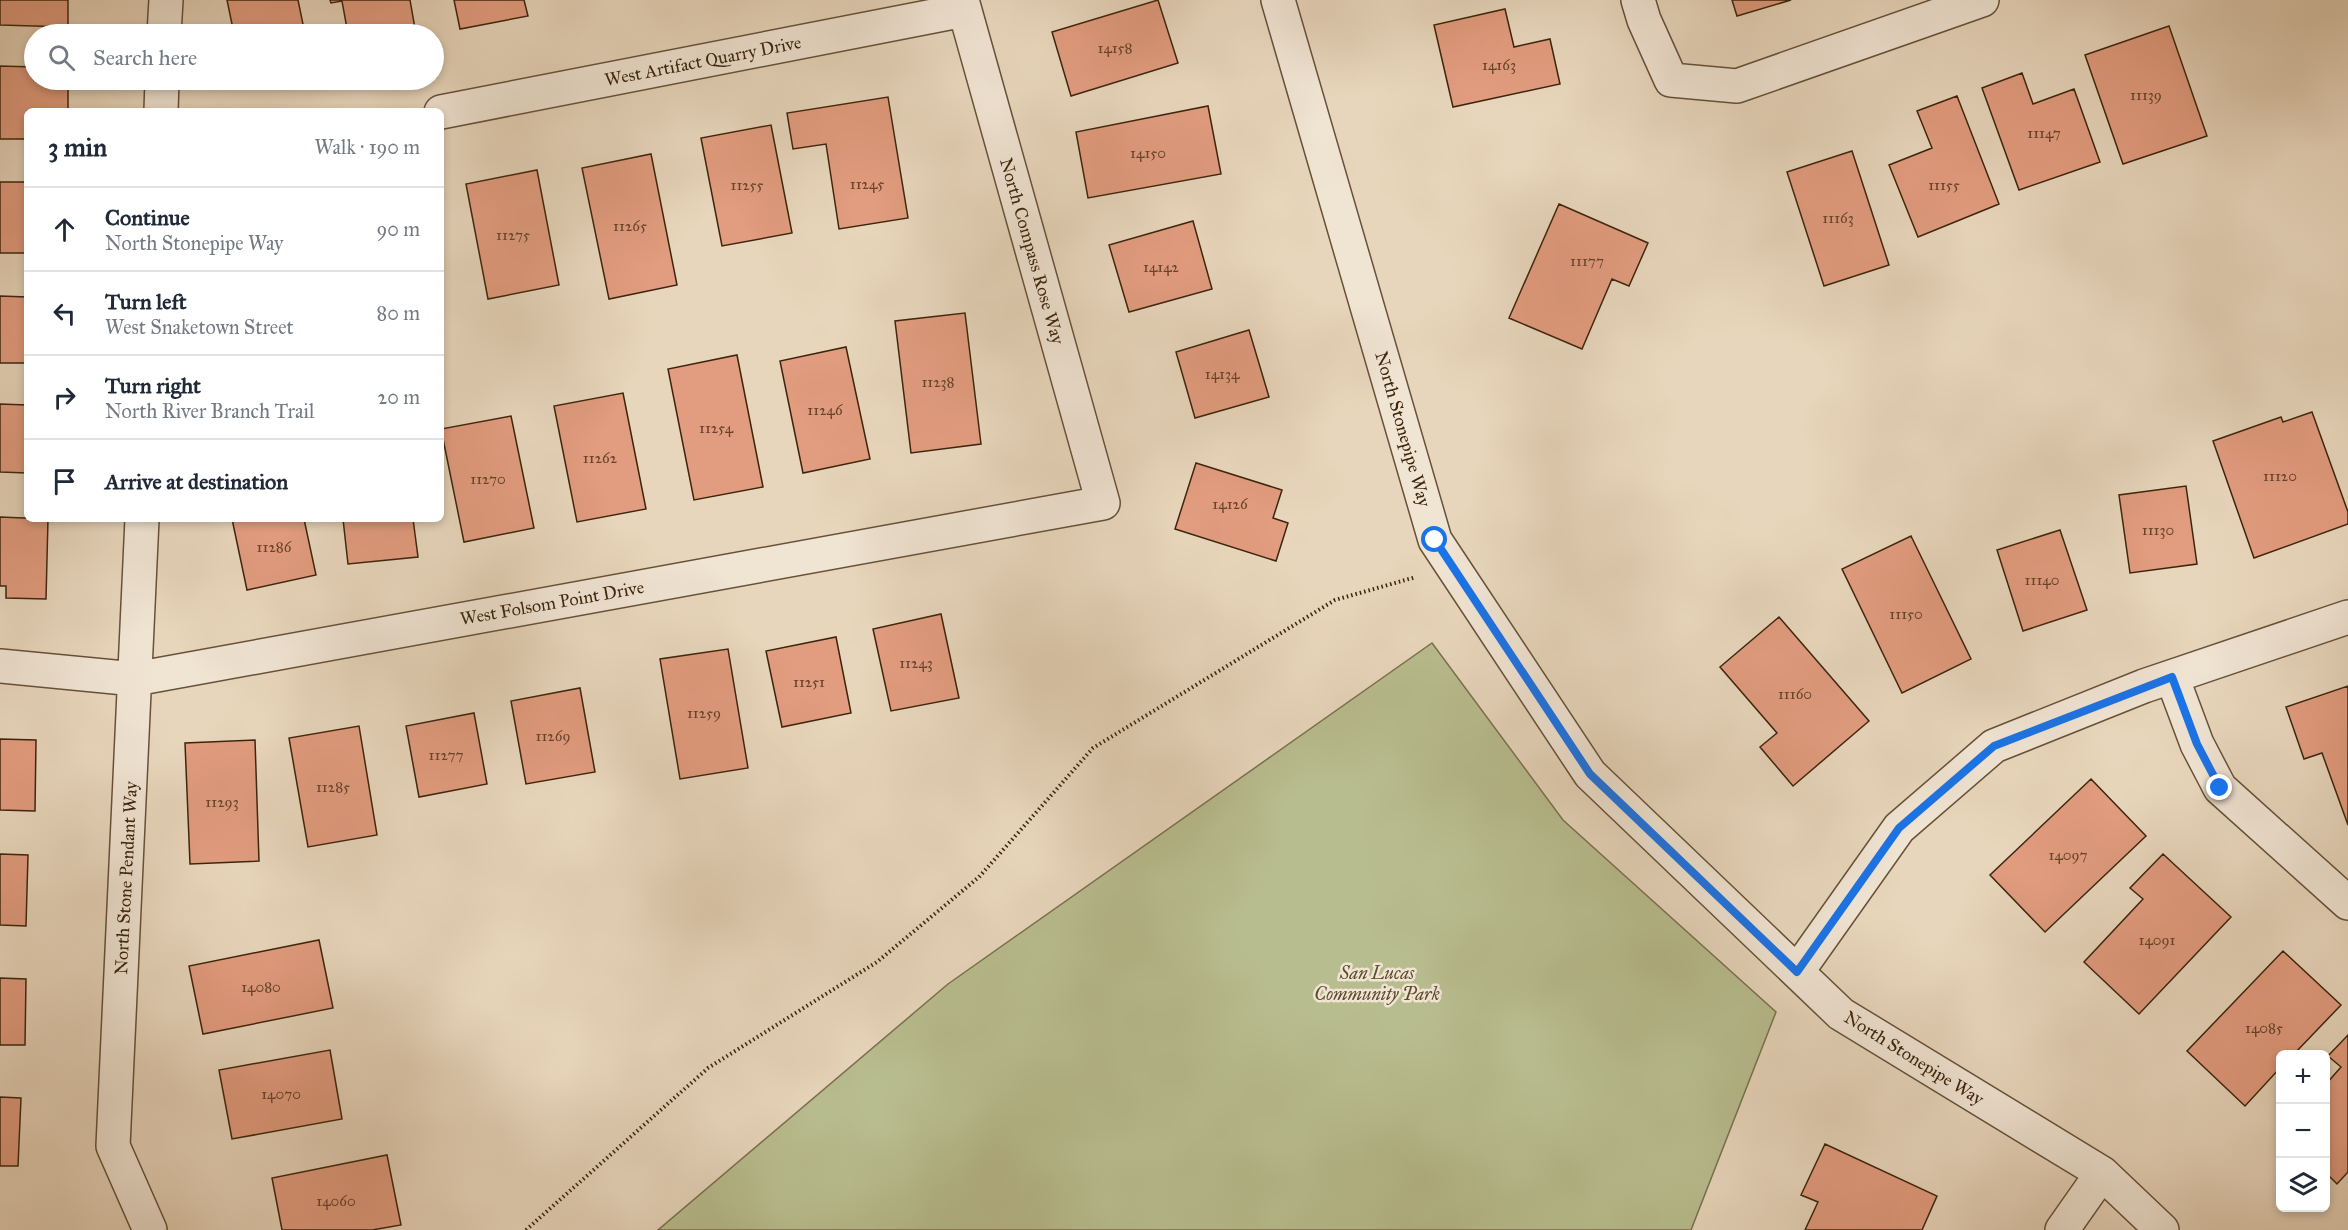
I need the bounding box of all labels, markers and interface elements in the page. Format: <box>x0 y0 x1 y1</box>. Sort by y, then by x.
search box <box>24 24 444 90</box>
street label: West Artifact Quarry Drive <box>603 31 803 91</box>
house number: 14158 <box>1097 39 1133 57</box>
icon: search <box>45 41 78 74</box>
text: Search here <box>93 44 197 71</box>
house number: 14163 <box>1482 56 1516 74</box>
house number: 11139 <box>2130 86 2162 104</box>
house number: 11147 <box>2027 124 2061 142</box>
text: 3 min <box>48 131 107 163</box>
text: Walk · 190 m <box>315 135 420 159</box>
house number: 14150 <box>1130 144 1166 162</box>
street label: North Compass Rose Way <box>995 155 1069 347</box>
house number: 11245 <box>850 175 884 193</box>
house number: 11255 <box>730 176 764 194</box>
house number: 11155 <box>1928 176 1960 194</box>
text: Continue <box>105 204 190 231</box>
house number: 11163 <box>1822 209 1854 227</box>
icon: ahead <box>48 213 81 246</box>
text: 90 m <box>377 217 420 241</box>
house number: 11265 <box>613 217 647 235</box>
house number: 11275 <box>496 226 530 244</box>
text: North Stonepipe Way <box>105 231 284 255</box>
house number: 11177 <box>1570 252 1604 270</box>
house number: 14142 <box>1143 258 1180 276</box>
text: Turn left <box>105 288 187 315</box>
icon: left <box>48 297 81 330</box>
text: 80 m <box>377 301 420 325</box>
text: West Snaketown Street <box>105 315 294 339</box>
street label: North Stonepipe Way <box>1370 349 1436 510</box>
house number: 14134 <box>1205 365 1240 383</box>
text: Turn right <box>105 372 201 399</box>
house number: 11238 <box>921 373 955 391</box>
icon: right <box>48 381 81 414</box>
text: 20 m <box>377 385 420 409</box>
text: North River Branch Trail <box>105 399 314 423</box>
house number: 11246 <box>807 401 844 419</box>
house number: 11254 <box>699 419 734 437</box>
house number: 11262 <box>583 449 618 467</box>
icon: arrive <box>48 465 81 498</box>
house number: 11120 <box>2263 467 2297 485</box>
text: Arrive at destination <box>105 468 288 495</box>
house number: 11270 <box>470 470 506 488</box>
house number: 14126 <box>1212 495 1249 513</box>
house number: 11130 <box>2142 521 2174 539</box>
route start <box>1421 526 1447 552</box>
house number: 11286 <box>257 538 293 556</box>
house number: 11140 <box>2025 571 2059 589</box>
street label: West Folsom Point Drive <box>458 576 646 630</box>
house number: 11150 <box>1889 605 1923 623</box>
house number: 11243 <box>899 654 933 672</box>
house number: 11251 <box>793 673 825 691</box>
house number: 11160 <box>1778 685 1812 703</box>
house number: 11259 <box>687 704 721 722</box>
house number: 11269 <box>536 727 571 745</box>
house number: 11277 <box>429 746 463 764</box>
route end <box>2206 774 2232 800</box>
house number: 11285 <box>316 778 350 796</box>
street label: North Stone Pendant Way <box>110 780 142 975</box>
house number: 11293 <box>205 793 239 811</box>
house number: 14097 <box>2048 846 2088 864</box>
house number: 14091 <box>2139 931 2176 949</box>
park label: San Lucas Community Park <box>1314 962 1440 1005</box>
house number: 14080 <box>241 978 281 996</box>
street label: North Stonepipe Way <box>1840 1006 1988 1110</box>
house number: 14085 <box>2245 1019 2283 1037</box>
map controls <box>2276 1050 2330 1212</box>
button: + <box>2276 1050 2330 1104</box>
house number: 14070 <box>261 1085 301 1103</box>
button: − <box>2276 1104 2330 1158</box>
button: layers <box>2276 1158 2330 1212</box>
house number: 14060 <box>316 1192 356 1210</box>

